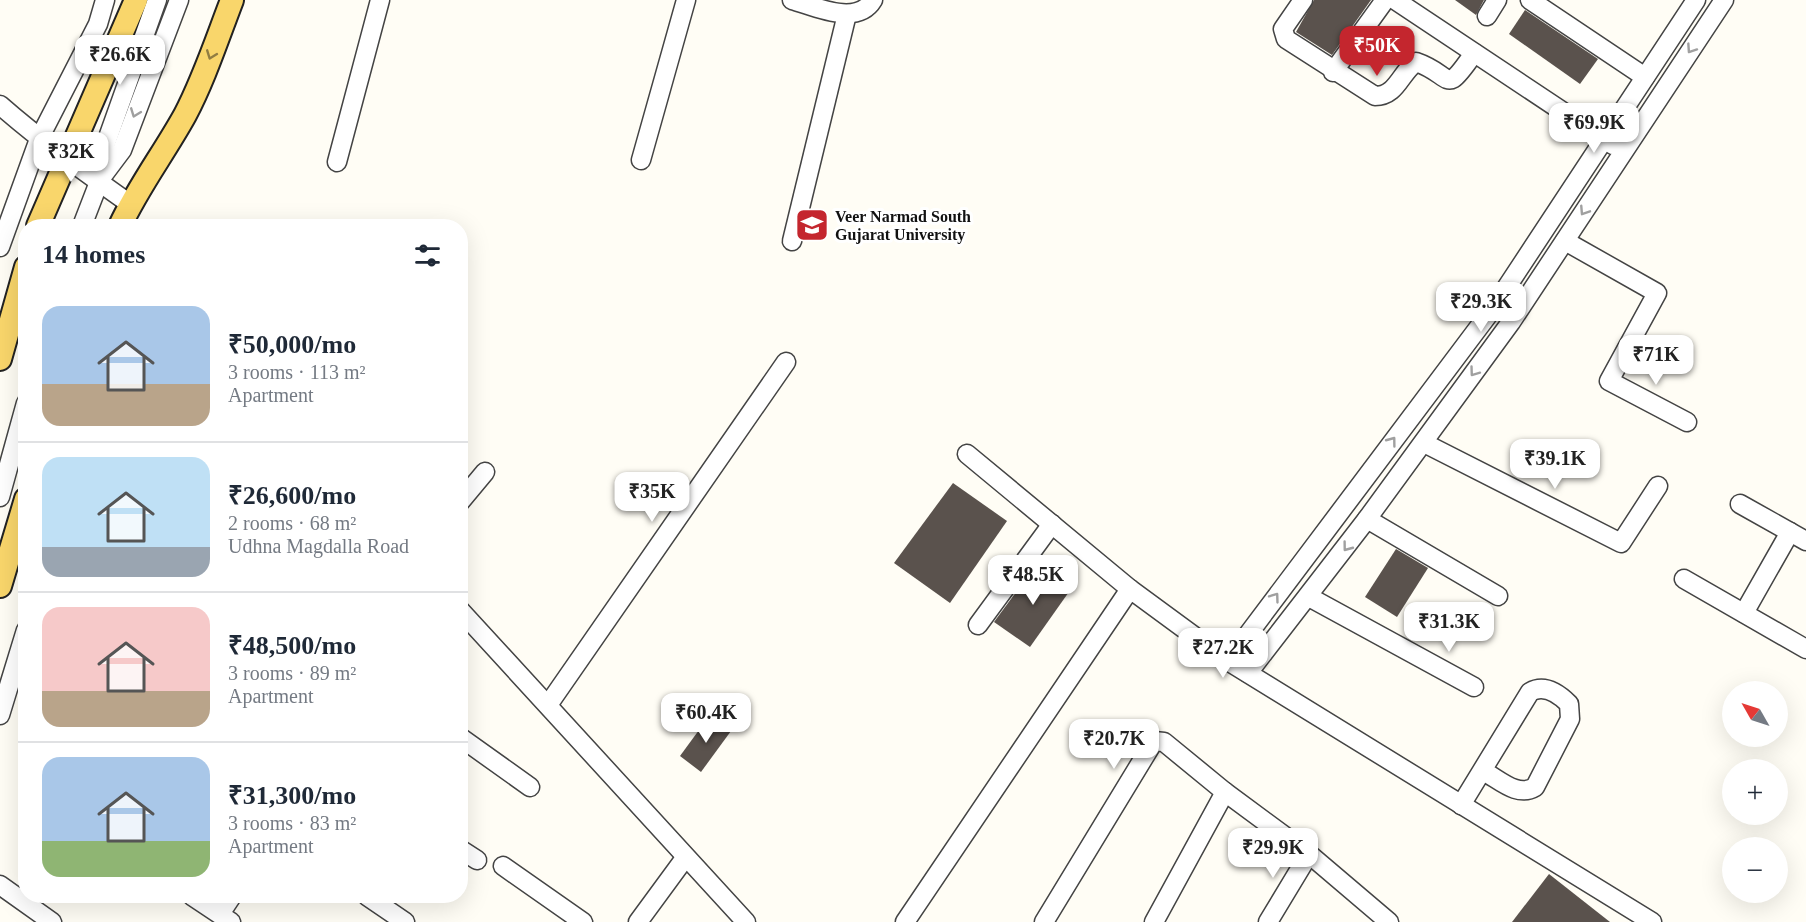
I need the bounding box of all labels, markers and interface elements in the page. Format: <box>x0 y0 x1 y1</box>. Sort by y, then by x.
pin: ₹50K <box>1341 26 1413 77</box>
text: ₹50K <box>1354 34 1401 56</box>
pin: ₹26.6K <box>71 35 169 86</box>
one-way arrow <box>1688 42 1699 53</box>
text: ₹26.6K <box>89 43 151 65</box>
one-way arrow <box>206 49 219 60</box>
pin: ₹69.9K <box>1545 103 1643 154</box>
one-way arrow <box>130 108 143 118</box>
text: ₹69.9K <box>1563 111 1625 133</box>
pin: ₹32K <box>35 132 107 183</box>
text: ₹32K <box>48 140 95 162</box>
one-way arrow <box>1580 204 1591 215</box>
school or university icon: Veer Narmad South Gujarat University <box>794 207 830 243</box>
place label: Veer Narmad South Gujarat University <box>835 208 971 244</box>
icon: filters <box>411 239 444 272</box>
text: 14 homes <box>42 240 145 269</box>
pin: ₹29.3K <box>1432 282 1530 333</box>
text: ₹29.3K <box>1450 290 1512 312</box>
icon: home <box>90 330 162 402</box>
text: ₹50,000/mo <box>228 330 356 359</box>
pin: ₹71K <box>1620 335 1692 386</box>
text: ₹71K <box>1633 343 1680 365</box>
text: 3 rooms · 113 m² <box>228 361 365 383</box>
one-way arrow <box>1470 366 1481 377</box>
text: Apartment <box>228 384 314 406</box>
one-way arrow <box>1385 437 1396 448</box>
pin: ₹39.1K <box>1506 439 1604 490</box>
text: ₹39.1K <box>1524 447 1586 469</box>
pin: ₹35K <box>616 472 688 523</box>
text: ₹35K <box>629 480 676 502</box>
icon: home <box>90 481 162 553</box>
text: ₹26,600/mo <box>228 481 356 510</box>
text: 2 rooms · 68 m² <box>228 512 356 534</box>
text: Udhna Magdalla Road <box>228 535 409 557</box>
one-way arrow <box>1343 540 1354 551</box>
pin: ₹48.5K <box>984 555 1082 606</box>
text: ₹48.5K <box>1002 563 1064 585</box>
one-way arrow <box>1268 593 1279 604</box>
pin: ₹31.3K <box>1400 602 1498 653</box>
text: ₹31.3K <box>1418 610 1480 632</box>
pin: ₹27.2K <box>1174 628 1272 679</box>
icon: home <box>90 631 162 703</box>
text: ₹48,500/mo <box>228 631 356 660</box>
text: ₹27.2K <box>1192 636 1254 658</box>
text: 3 rooms · 89 m² <box>228 662 356 684</box>
north arrow <box>1722 681 1788 747</box>
map controls <box>1722 681 1788 903</box>
text: Apartment <box>228 685 314 707</box>
pin: ₹60.4K <box>657 693 755 744</box>
text: ₹60.4K <box>675 701 737 723</box>
pin: ₹20.7K <box>1065 719 1163 770</box>
text: ₹20.7K <box>1083 727 1145 749</box>
button: + <box>1722 759 1788 825</box>
icon: home <box>90 781 162 853</box>
text: ₹31,300/mo <box>228 781 356 810</box>
text: 3 rooms · 83 m² <box>228 812 356 834</box>
pin: ₹29.9K <box>1224 828 1322 879</box>
text: Apartment <box>228 835 314 857</box>
text: ₹29.9K <box>1242 836 1304 858</box>
button: − <box>1722 837 1788 903</box>

